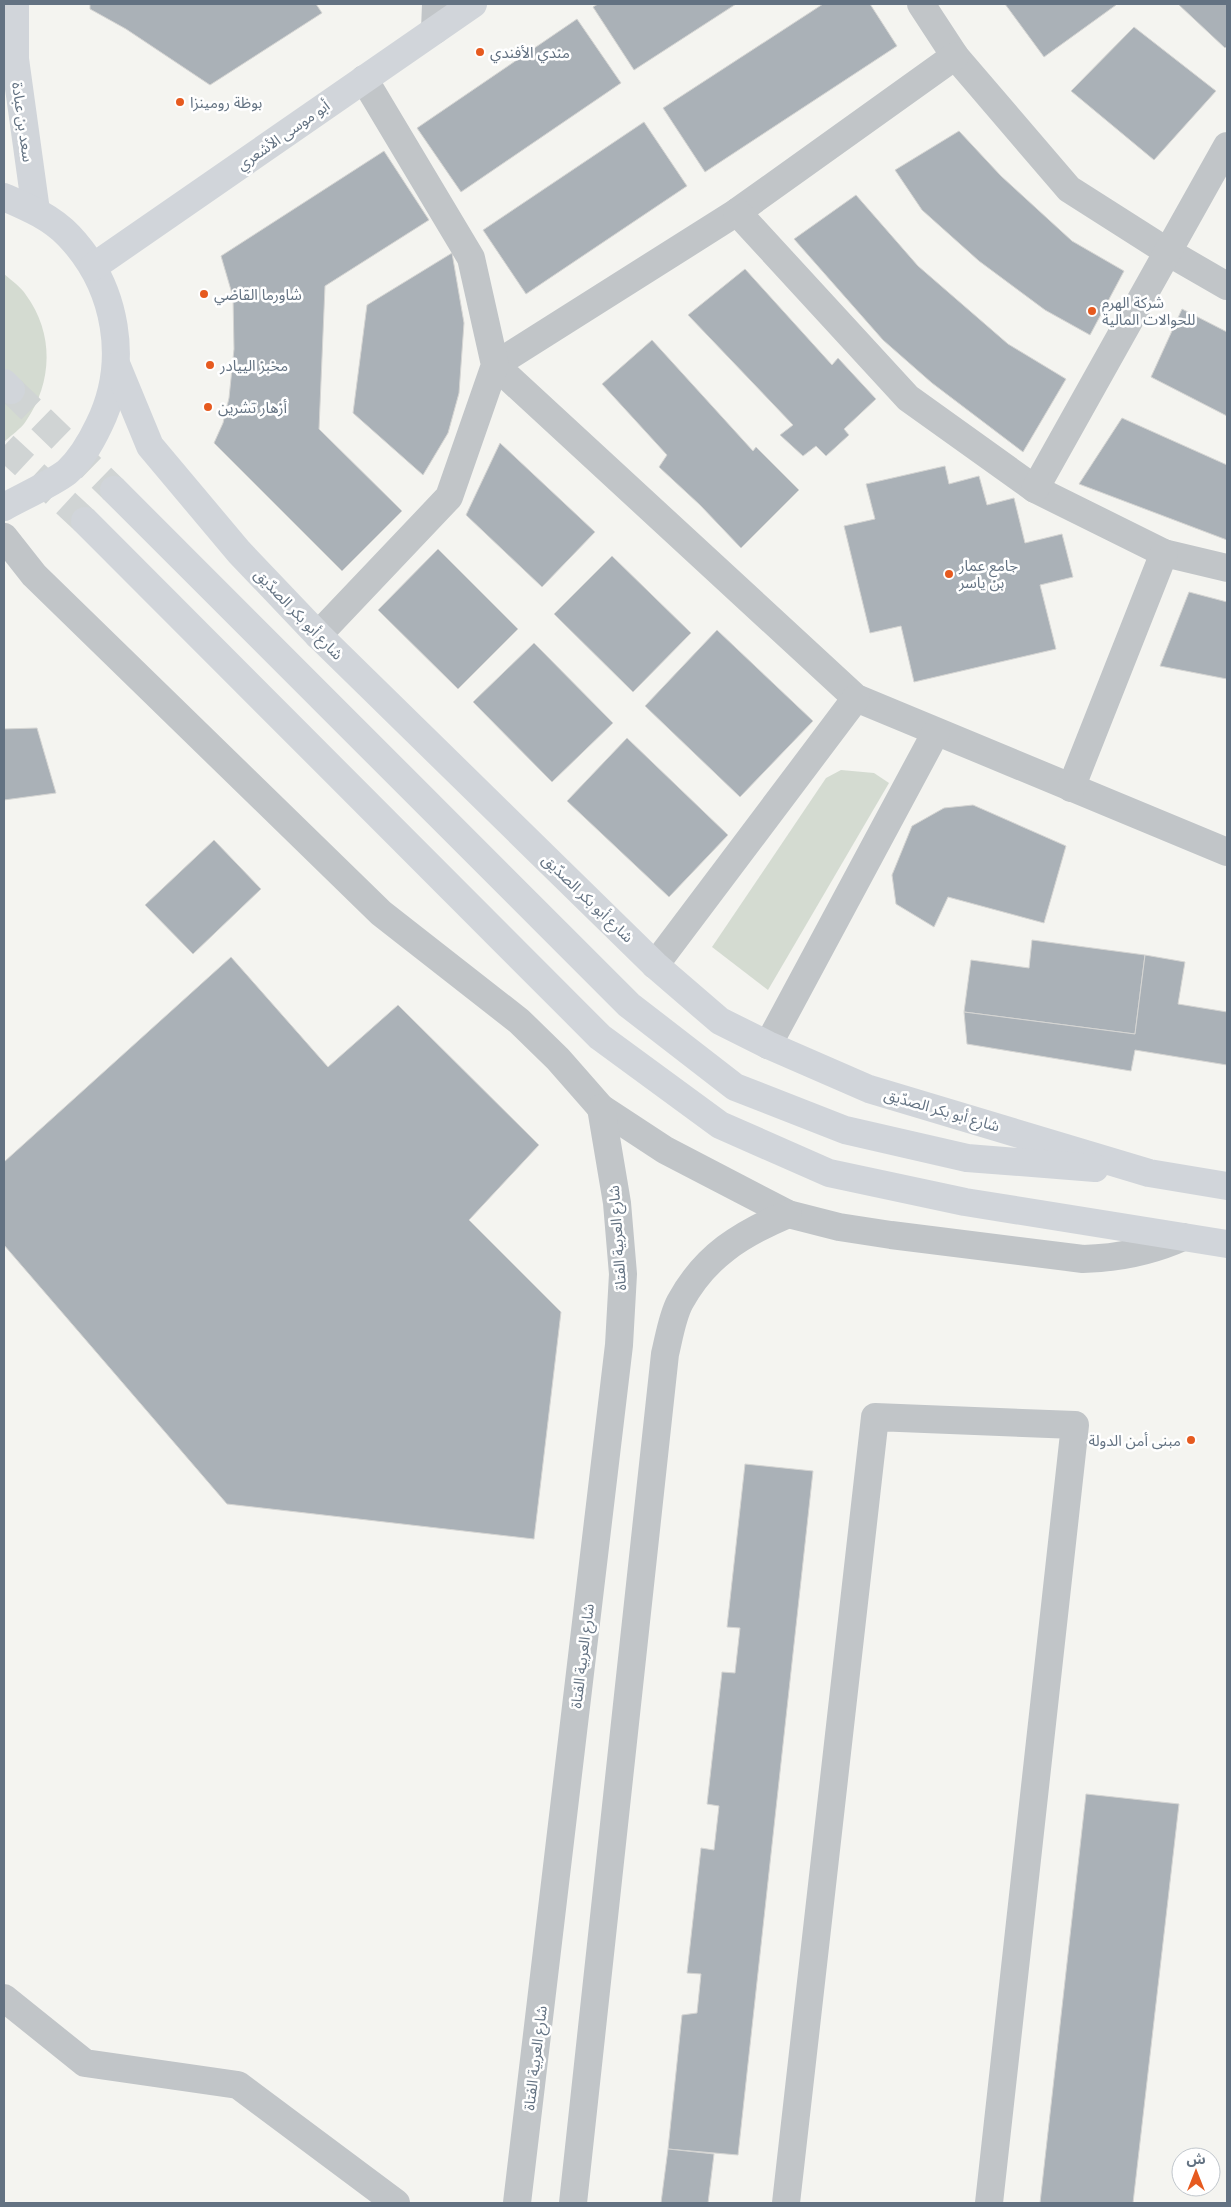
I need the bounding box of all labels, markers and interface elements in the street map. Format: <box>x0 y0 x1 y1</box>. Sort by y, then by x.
place label: مندي الأفندي <box>490 43 570 64</box>
marker: مندي الأفندي <box>474 46 486 58</box>
street label: سعد بن عبادة <box>8 81 38 163</box>
place label: بوظة رومينزا <box>190 93 262 112</box>
marker: بوظة رومينزا <box>174 96 186 108</box>
street label: أبو موسى الأشعري <box>233 96 335 176</box>
place label: شاورما القاضي <box>214 285 302 306</box>
marker: شاورما القاضي <box>198 288 210 300</box>
place label: شركة الهرم للحوالات المالية <box>1102 293 1195 329</box>
marker: شركة الهرم للحوالات المالية <box>1086 305 1098 317</box>
place label: مخبز الييادر <box>219 356 288 375</box>
marker: مخبز الييادر <box>204 359 216 371</box>
place label: أزهار تشرين <box>218 398 287 417</box>
marker: أزهار تشرين <box>202 401 214 413</box>
place label: جامع عمار بن ياسر <box>958 556 1018 592</box>
street label: شارع أبو بكر الصدّيق <box>249 564 347 666</box>
marker: جامع عمار بن ياسر <box>943 568 955 580</box>
street label: شارع أبو بكر الصدّيق <box>536 850 638 949</box>
street label: شارع أبو بكر الصدّيق <box>881 1084 1002 1139</box>
street label: شارع العربية الفتاة <box>604 1184 633 1291</box>
place label: مبنى أمن الدولة <box>1088 1431 1181 1450</box>
marker: مبنى أمن الدولة <box>1185 1434 1197 1446</box>
street label: شارع العربية الفتاة <box>566 1602 601 1710</box>
street label: شارع العربية الفتاة <box>519 2004 554 2112</box>
north arrow <box>1171 2147 1221 2197</box>
text: ش <box>1186 2150 1206 2168</box>

